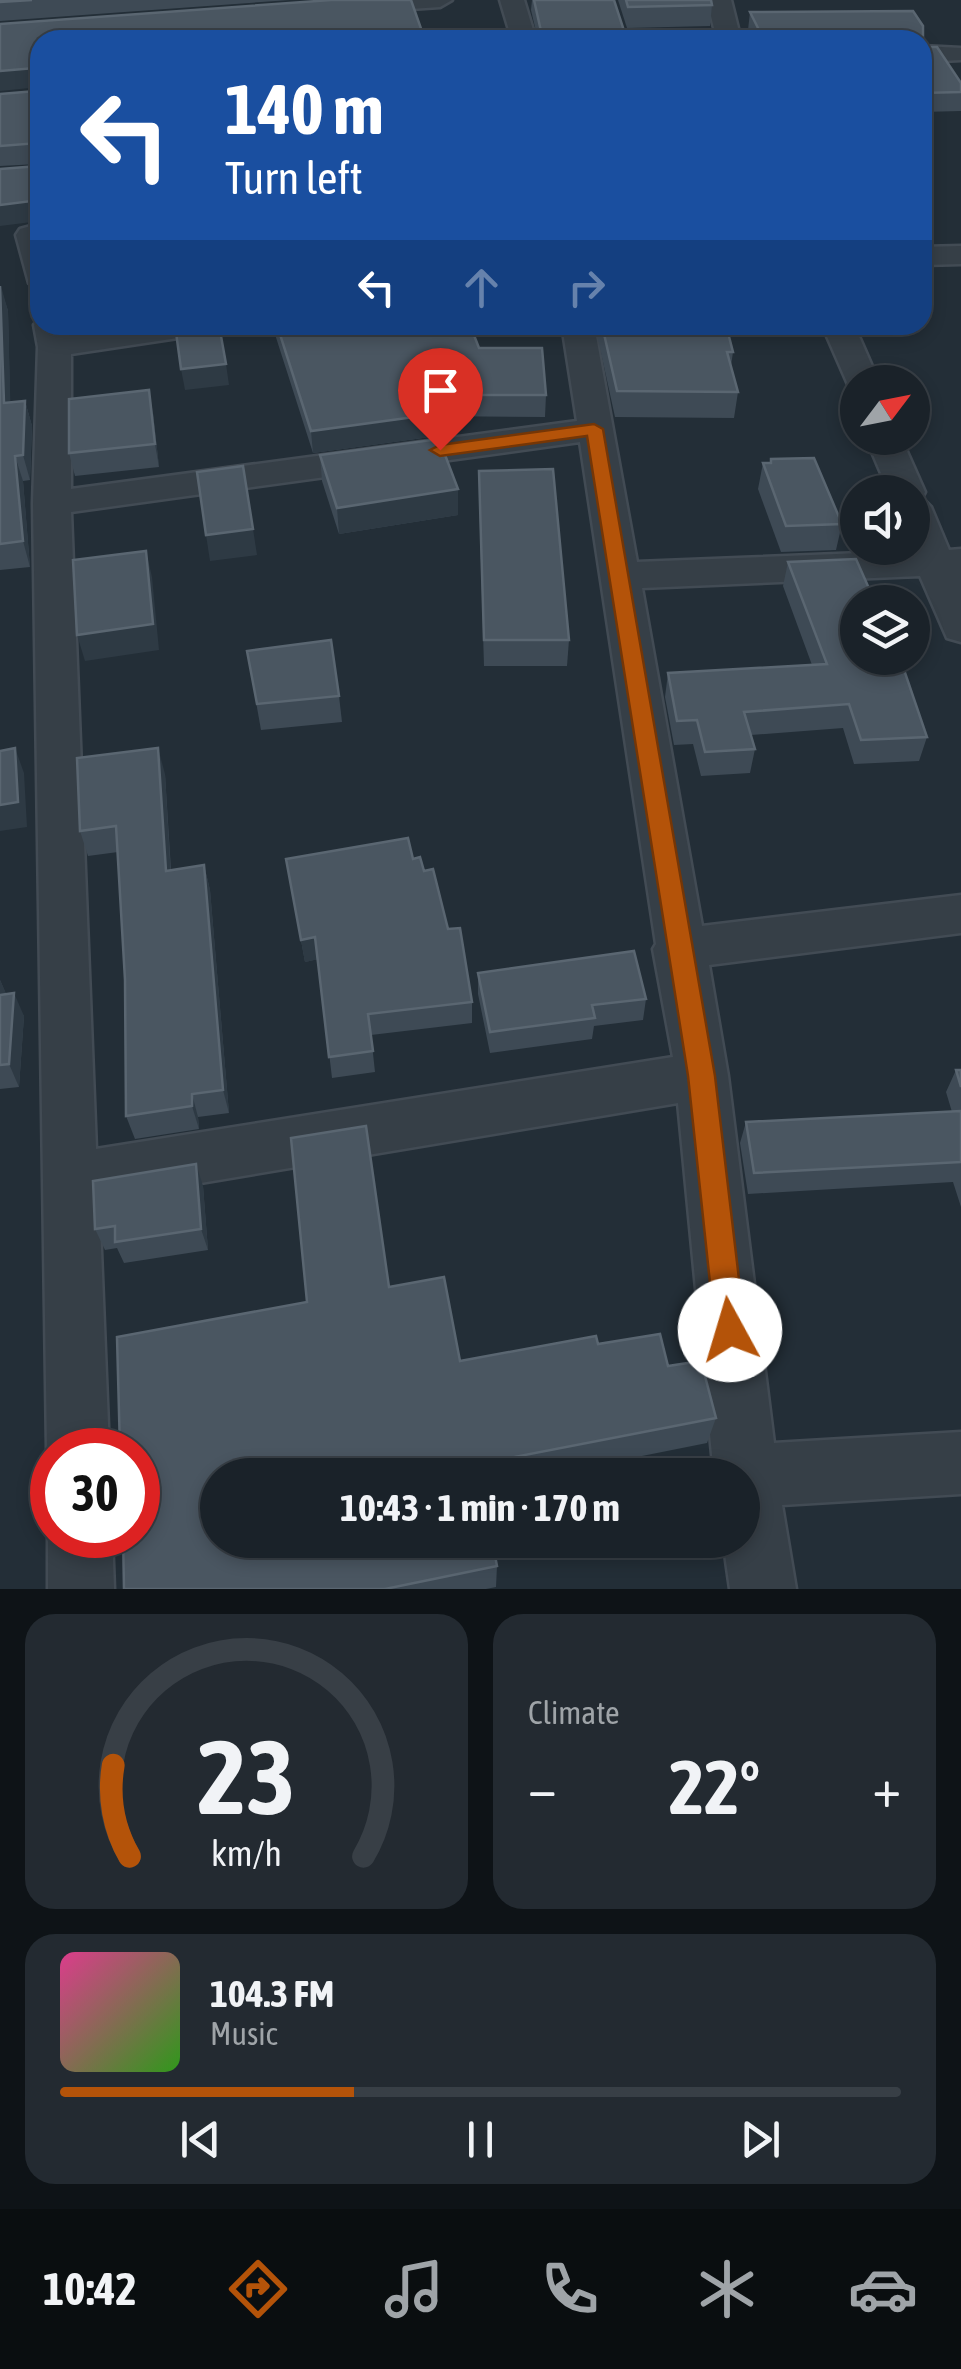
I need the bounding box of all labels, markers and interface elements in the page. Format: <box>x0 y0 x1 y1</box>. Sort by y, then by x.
text: 140 m <box>225 69 384 149</box>
icon: left <box>60 70 190 200</box>
text: Turn left <box>225 152 363 204</box>
icon: left <box>349 260 404 315</box>
icon: ahead <box>454 260 509 315</box>
icon: right <box>559 260 614 315</box>
pin <box>398 348 483 451</box>
icon: arrive <box>413 363 468 418</box>
north arrow <box>840 365 930 455</box>
map controls <box>840 365 930 675</box>
button: sound <box>840 475 930 565</box>
button: layers <box>840 585 930 675</box>
position arrow <box>678 1278 782 1382</box>
speed limit sign: 30 <box>30 1428 160 1558</box>
text: 10:43 · 1 min · 170 m <box>340 1486 620 1529</box>
text: Climate <box>528 1694 620 1731</box>
text: 23 <box>198 1717 295 1836</box>
text: 22° <box>669 1744 760 1830</box>
text: − <box>528 1756 557 1819</box>
text: + <box>872 1756 901 1819</box>
text: km/h <box>211 1833 282 1874</box>
text: 104.3 FM <box>210 1972 334 2015</box>
text: Music <box>210 2015 277 2052</box>
icon: previous <box>173 2112 228 2167</box>
icon: pause <box>453 2112 508 2167</box>
icon: next <box>733 2112 788 2167</box>
icon: directions <box>223 2254 293 2324</box>
icon: music <box>379 2254 449 2324</box>
icon: phone <box>535 2254 605 2324</box>
icon: climate <box>692 2254 762 2324</box>
icon: car <box>848 2254 918 2324</box>
text: 10:42 <box>43 2263 137 2315</box>

